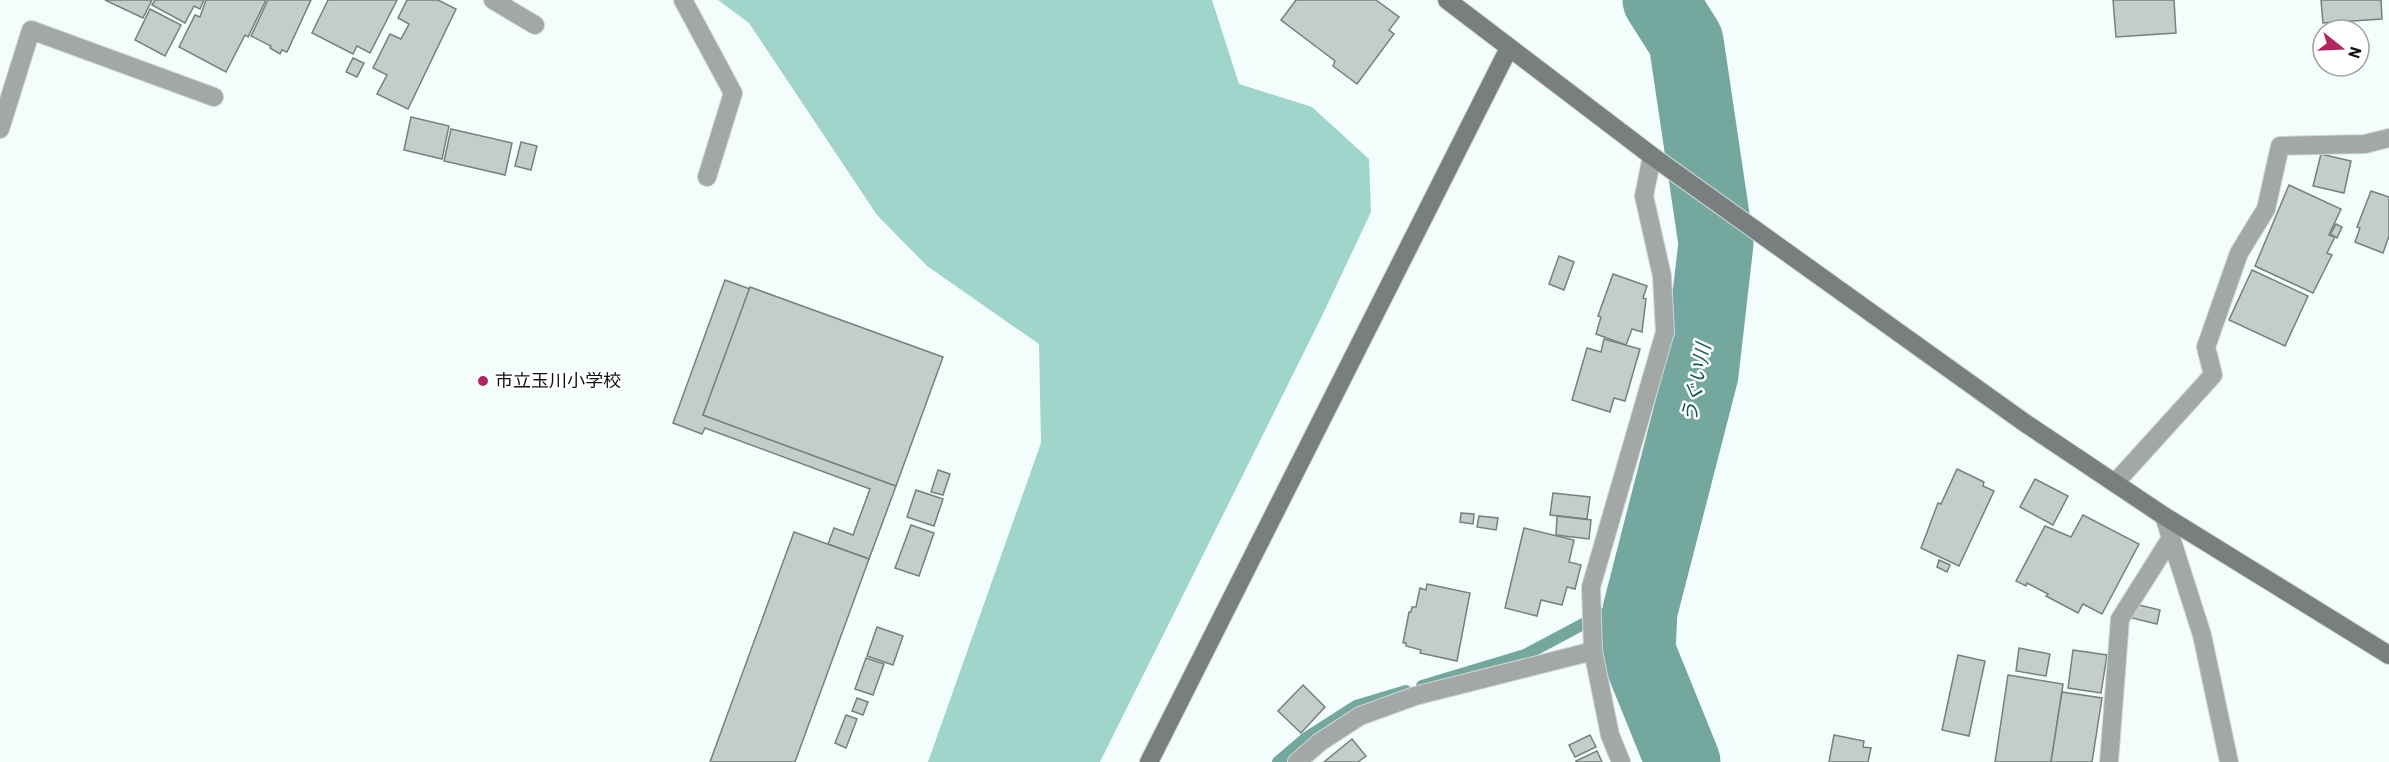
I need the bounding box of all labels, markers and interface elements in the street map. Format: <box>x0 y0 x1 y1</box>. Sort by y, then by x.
north arrow <box>2311 18 2371 78</box>
text: N <box>2345 45 2366 61</box>
water label: うぐい川 <box>1676 339 1715 424</box>
place label: 市立玉川小学校 <box>495 369 621 391</box>
marker: 市立玉川小学校 <box>476 374 490 388</box>

